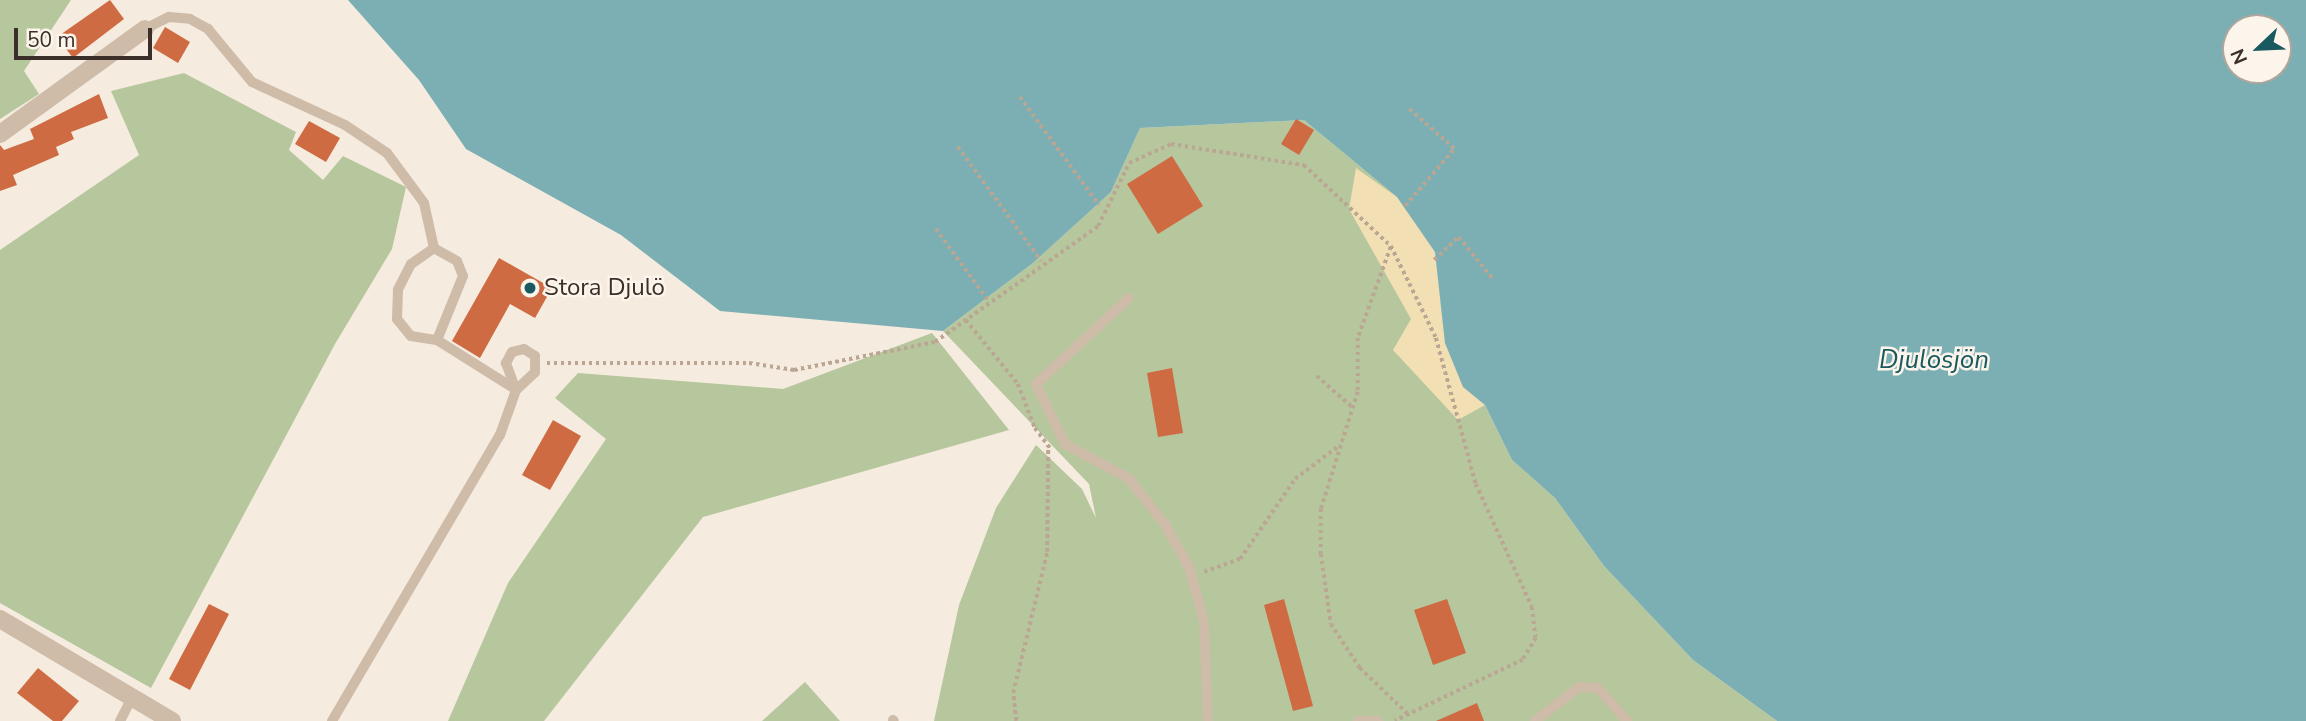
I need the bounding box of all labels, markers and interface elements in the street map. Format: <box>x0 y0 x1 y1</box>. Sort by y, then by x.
scale bar <box>18 14 156 58</box>
north arrow <box>2222 14 2292 84</box>
text: 50 m <box>27 26 76 54</box>
text: N <box>2225 45 2254 68</box>
place label: Stora Djulö <box>544 274 665 302</box>
marker: Stora Djulö <box>522 280 538 296</box>
water label: Djulösjön <box>1879 344 1989 376</box>

